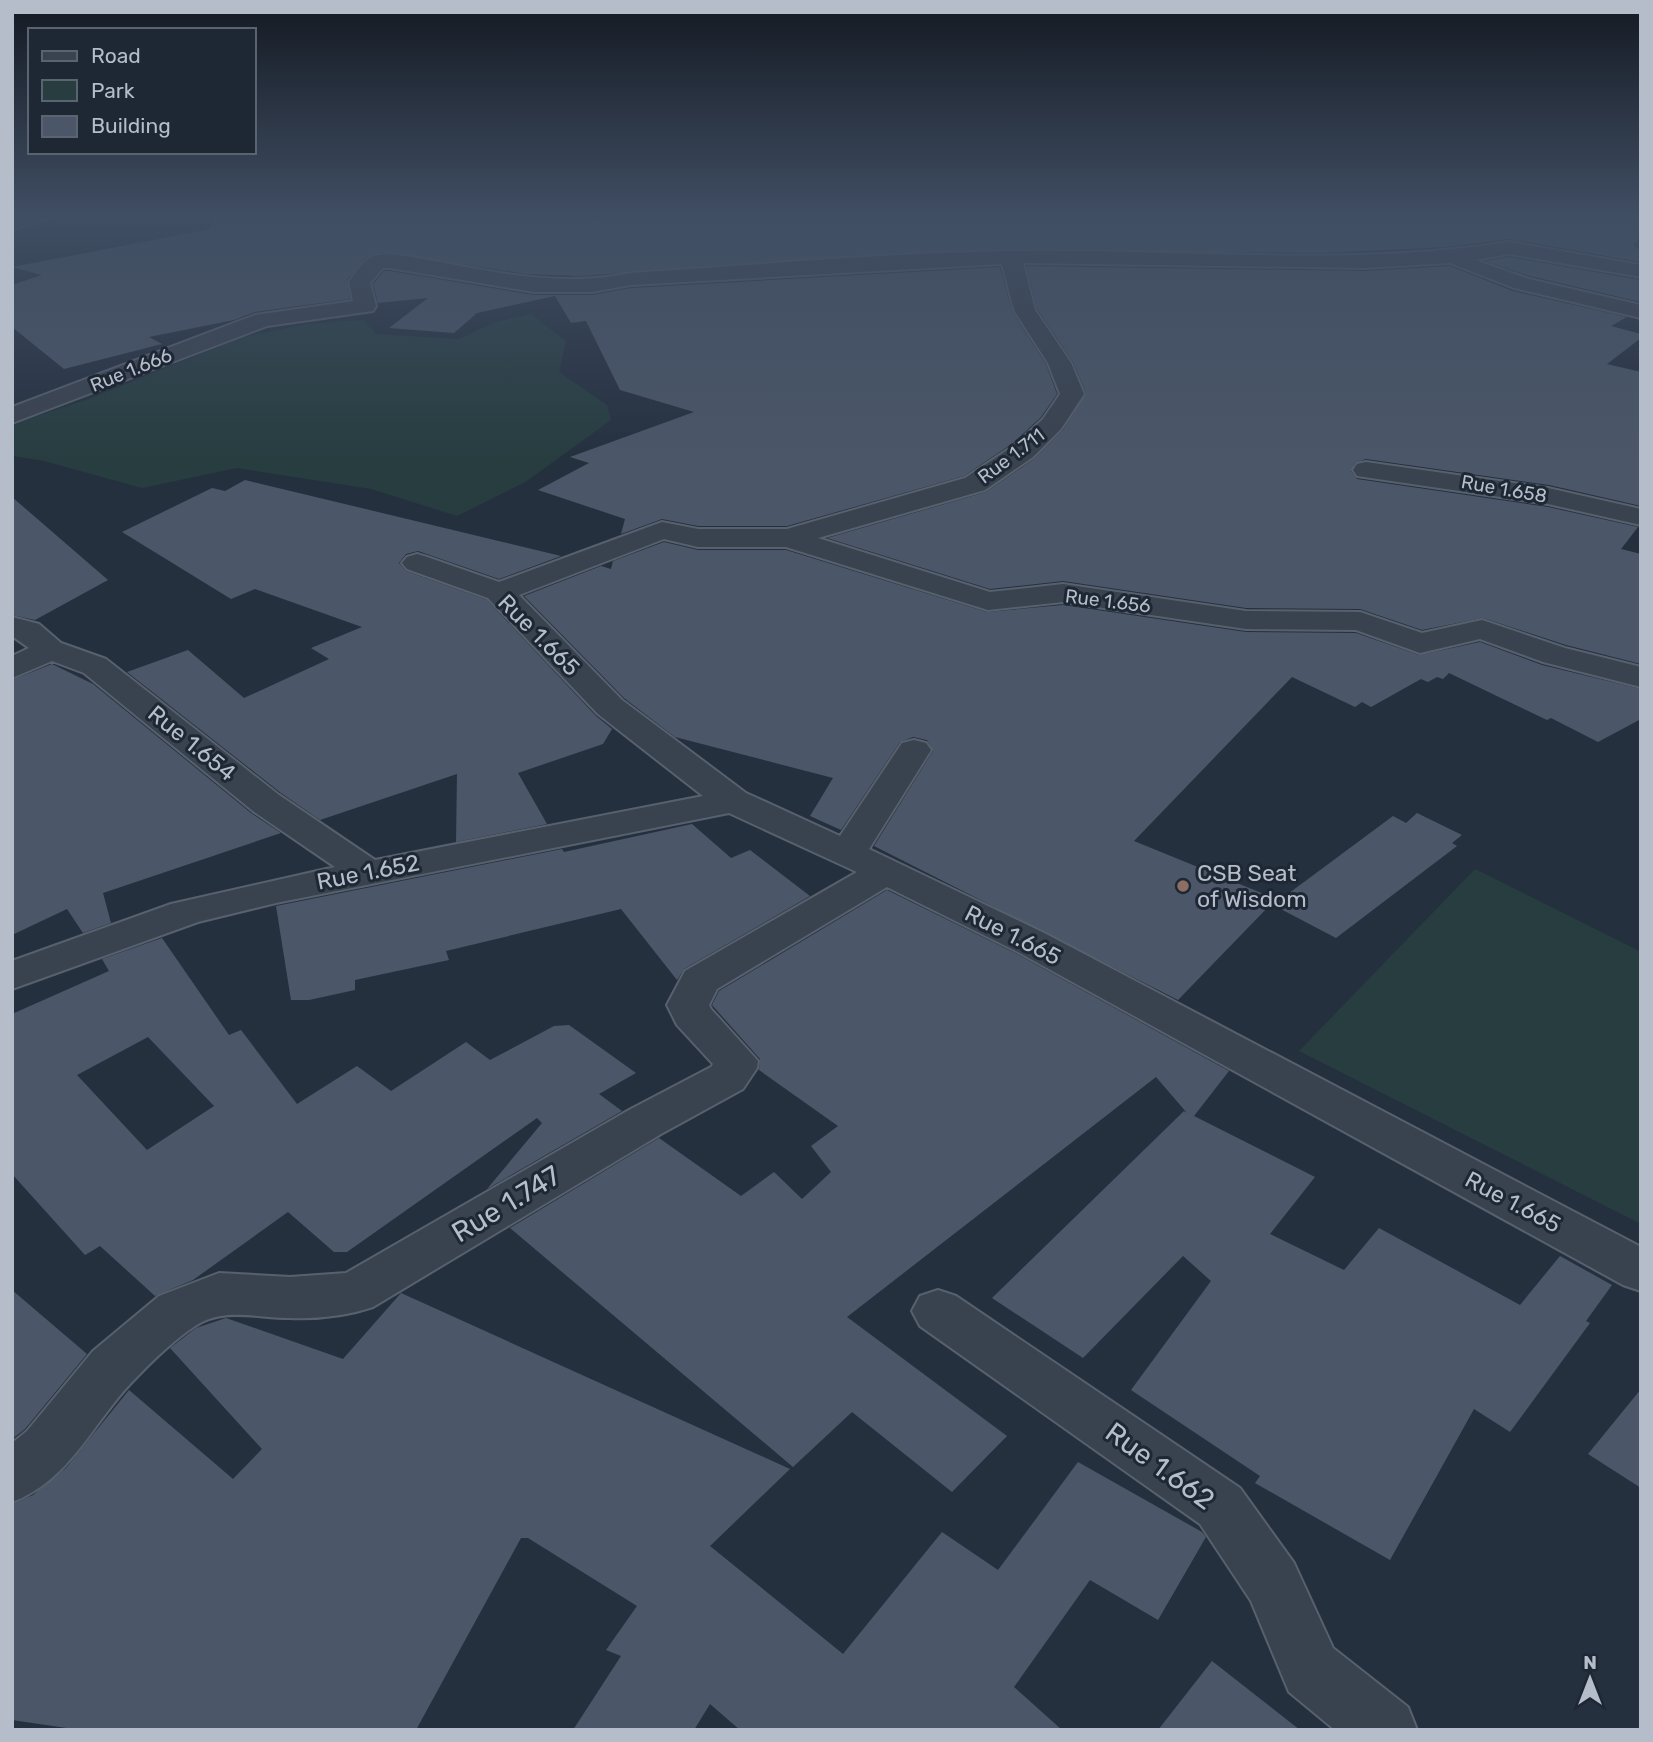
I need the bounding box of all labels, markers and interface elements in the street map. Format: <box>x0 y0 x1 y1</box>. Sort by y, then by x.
legend <box>28 28 256 154</box>
text: Road <box>91 43 141 68</box>
text: Park <box>91 78 135 103</box>
text: Building <box>91 113 171 138</box>
street label: Rue 1.666 <box>87 343 175 397</box>
street label: Rue 1.711 <box>973 423 1049 489</box>
street label: Rue 1.658 <box>1459 470 1549 508</box>
street label: Rue 1.656 <box>1064 584 1152 618</box>
street label: Rue 1.665 <box>492 588 586 682</box>
street label: Rue 1.654 <box>143 699 241 787</box>
street label: Rue 1.652 <box>314 848 422 896</box>
place label: CSB Seat of Wisdom <box>1197 859 1307 913</box>
marker: CSB Seat of Wisdom <box>1175 878 1191 894</box>
street label: Rue 1.665 <box>960 899 1066 971</box>
street label: Rue 1.747 <box>446 1159 566 1249</box>
street label: Rue 1.665 <box>1460 1165 1566 1239</box>
street label: Rue 1.662 <box>1099 1415 1221 1517</box>
north arrow <box>1555 1644 1625 1714</box>
text: N <box>1583 1651 1597 1674</box>

